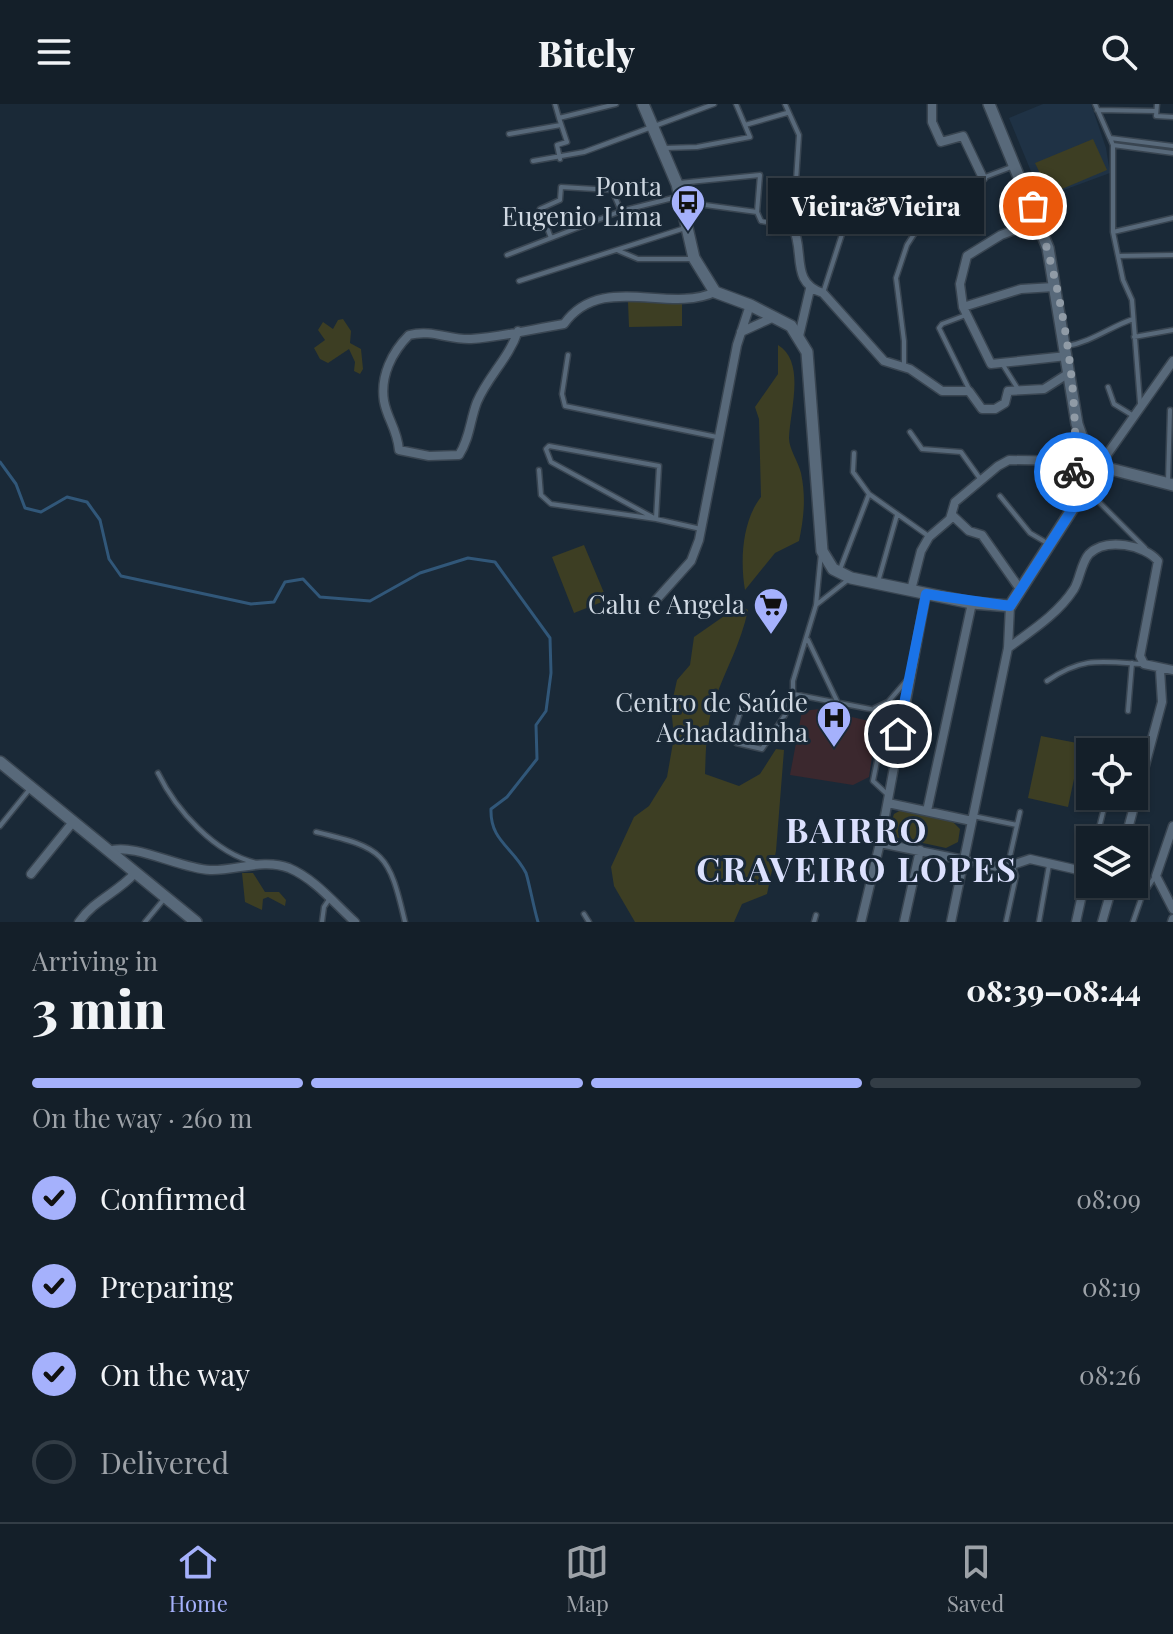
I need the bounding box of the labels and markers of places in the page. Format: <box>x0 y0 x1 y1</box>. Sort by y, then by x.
place label: Ponta Eugenio Lima <box>502 168 662 233</box>
pin <box>999 172 1067 240</box>
callout: Vieira&Vieira <box>769 178 985 234</box>
bus stop icon: Ponta Eugenio Lima <box>669 183 707 233</box>
place label: Calu e Angela <box>588 586 745 621</box>
supermarket icon: Calu e Angela <box>752 586 790 636</box>
place label: Centro de Saúde Achadadinha <box>615 684 808 749</box>
hospital icon: Centro de Saúde Achadadinha <box>815 699 853 749</box>
pin <box>864 700 932 768</box>

